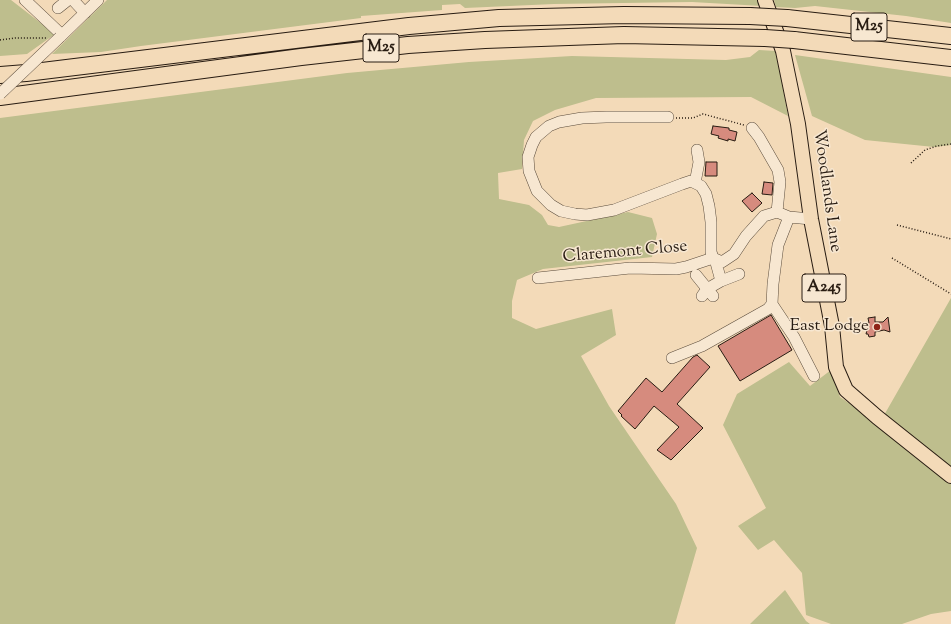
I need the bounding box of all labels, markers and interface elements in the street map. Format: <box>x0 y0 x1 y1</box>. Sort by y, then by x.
road number: M25 <box>851 13 887 41</box>
road number: M25 <box>363 34 399 62</box>
street label: Woodlands Lane <box>807 128 845 254</box>
street label: Claremont Close <box>562 237 688 269</box>
road number: A245 <box>802 274 846 302</box>
place label: East Lodge <box>790 317 869 337</box>
marker: East Lodge <box>872 322 882 332</box>

